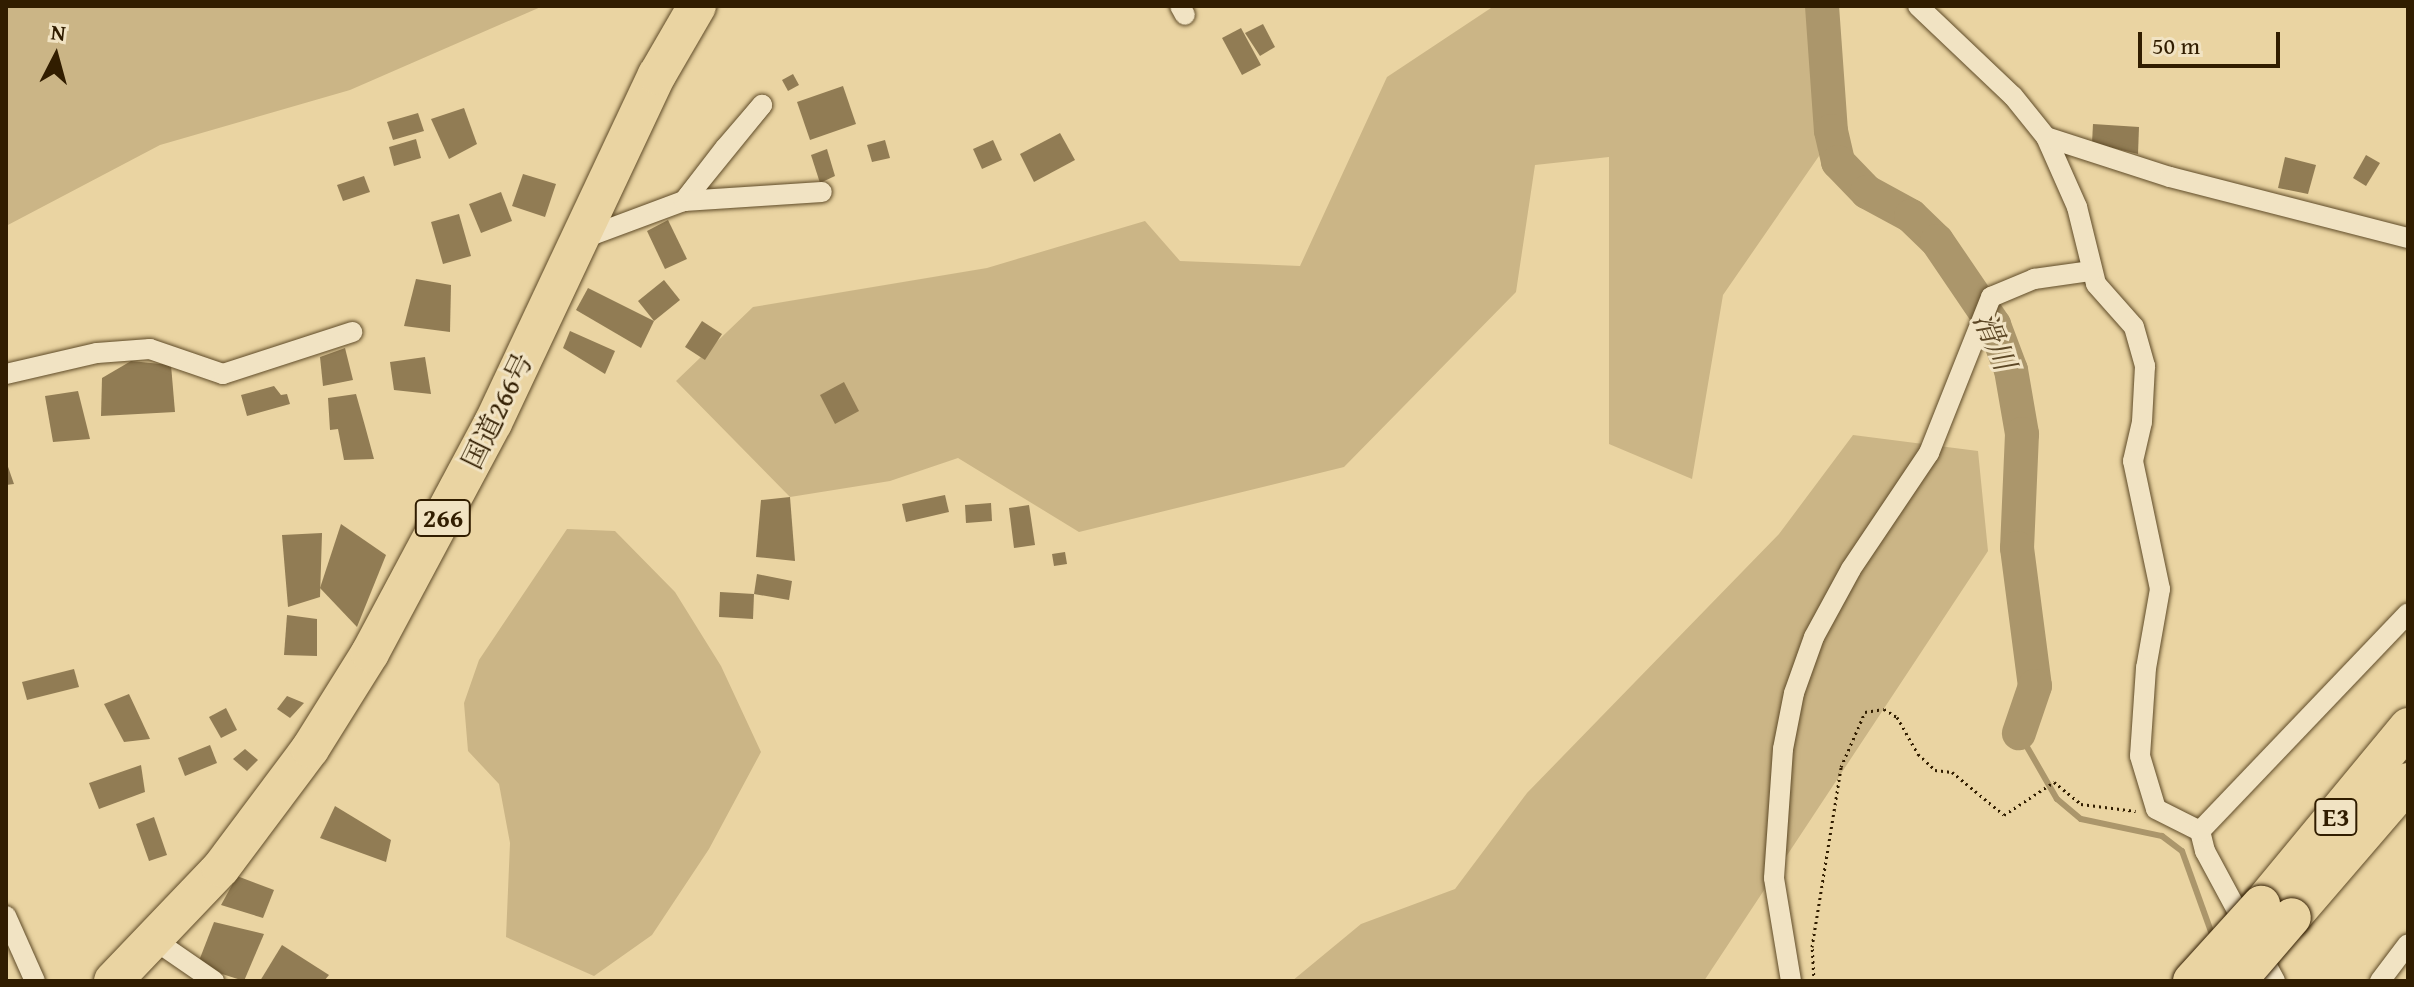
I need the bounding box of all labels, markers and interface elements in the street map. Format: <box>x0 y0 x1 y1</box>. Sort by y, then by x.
text: N <box>50 15 68 49</box>
north arrow <box>16 16 96 96</box>
scale bar <box>2142 16 2284 66</box>
text: 50 m <box>2152 28 2200 63</box>
water label: 滑川 <box>1966 306 2024 376</box>
street label: 国道266号 <box>455 348 539 474</box>
road number: 266 <box>413 496 473 540</box>
road number: E3 <box>2314 795 2358 839</box>

